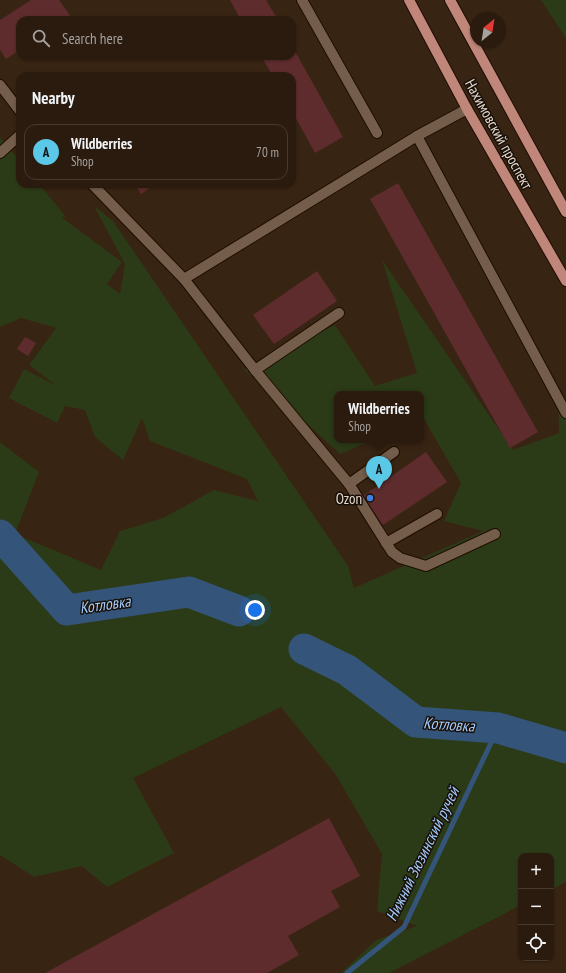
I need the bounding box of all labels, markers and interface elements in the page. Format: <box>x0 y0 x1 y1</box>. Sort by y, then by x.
north arrow <box>470 12 506 48</box>
search box <box>16 16 296 60</box>
icon: search <box>30 27 52 49</box>
text: Search here <box>62 29 123 48</box>
street label: Нахимовский проспект <box>461 76 537 192</box>
text: Nearby <box>32 87 75 109</box>
text: Wildberries <box>71 134 132 153</box>
text: A <box>43 144 49 161</box>
text: 70 m <box>256 144 279 161</box>
text: Shop <box>71 153 94 170</box>
popup <box>334 391 424 443</box>
text: Wildberries <box>348 399 410 418</box>
text: Shop <box>348 418 371 435</box>
pin: A <box>366 456 392 489</box>
place label: Ozon <box>336 489 362 508</box>
marker: Ozon <box>365 493 375 503</box>
water label: Котловка <box>78 590 133 617</box>
your location <box>245 600 265 620</box>
water label: Котловка <box>423 712 477 736</box>
water label: Нижний Зюзинский ручей <box>381 782 464 924</box>
map controls <box>518 853 554 961</box>
button: + <box>518 853 554 889</box>
button: − <box>518 889 554 925</box>
button: locate <box>518 925 554 961</box>

